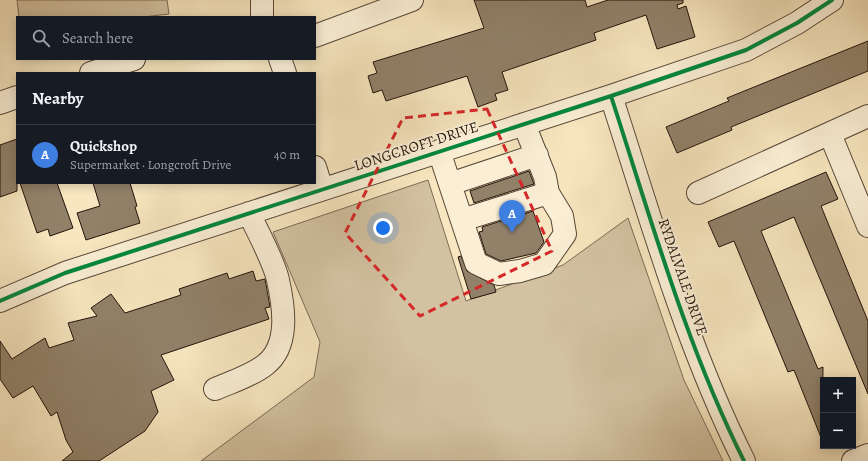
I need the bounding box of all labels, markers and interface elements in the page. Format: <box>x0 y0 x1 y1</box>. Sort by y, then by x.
search box <box>16 16 316 60</box>
icon: search <box>30 27 52 49</box>
text: Search here <box>62 28 133 48</box>
text: Nearby <box>32 87 83 110</box>
street label: LONGCROFT DRIVE <box>351 116 481 176</box>
text: Quickshop <box>70 136 137 156</box>
text: A <box>41 146 49 163</box>
text: 40 m <box>274 146 300 163</box>
text: Supermarket · Longcroft Drive <box>70 156 231 173</box>
pin: A <box>499 200 525 233</box>
street label: RYDALVALE DRIVE <box>654 216 712 338</box>
your location <box>373 218 393 238</box>
map controls <box>820 377 856 449</box>
button: + <box>820 377 856 413</box>
button: − <box>820 413 856 449</box>

